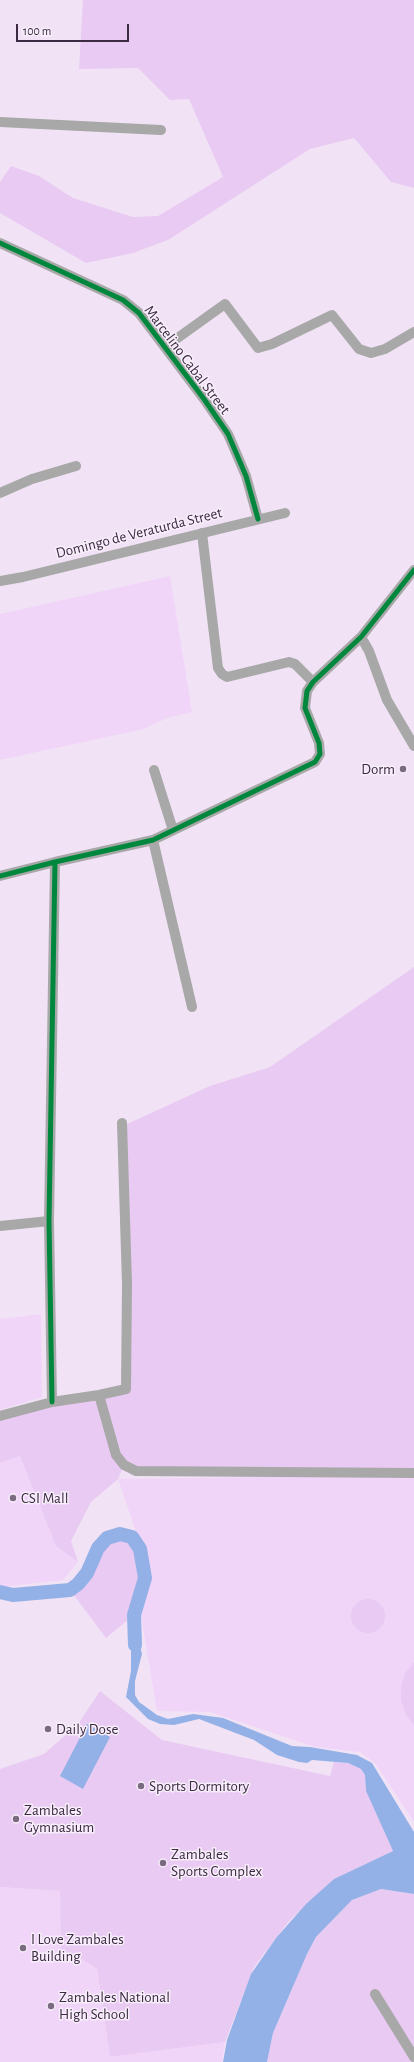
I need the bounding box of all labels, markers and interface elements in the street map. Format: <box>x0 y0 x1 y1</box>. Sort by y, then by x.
scale bar <box>18 16 131 42</box>
text: 100 m <box>23 25 51 37</box>
street label: Marcelino Cabal Street <box>140 302 234 418</box>
street label: Domingo de Veraturda Street <box>54 504 224 562</box>
place label: Dorm <box>361 760 395 778</box>
marker: Dorm <box>398 764 408 774</box>
place label: CSI Mall <box>21 1489 68 1507</box>
marker: CSI Mall <box>8 1493 18 1503</box>
place label: Daily Dose <box>56 1720 118 1738</box>
marker: Daily Dose <box>43 1724 53 1734</box>
place label: Sports Dormitory <box>149 1777 249 1795</box>
marker: Sports Dormitory <box>136 1781 146 1791</box>
place label: Zambales Gymnasium <box>24 1801 94 1836</box>
marker: Zambales Gymnasium <box>11 1814 21 1824</box>
place label: Zambales Sports Complex <box>171 1845 262 1880</box>
marker: Zambales Sports Complex <box>158 1858 168 1868</box>
place label: I Love Zambales Building <box>31 1930 124 1965</box>
marker: I Love Zambales Building <box>18 1943 28 1953</box>
place label: Zambales National High School <box>59 1988 170 2023</box>
marker: Zambales National High School <box>46 2001 56 2011</box>

